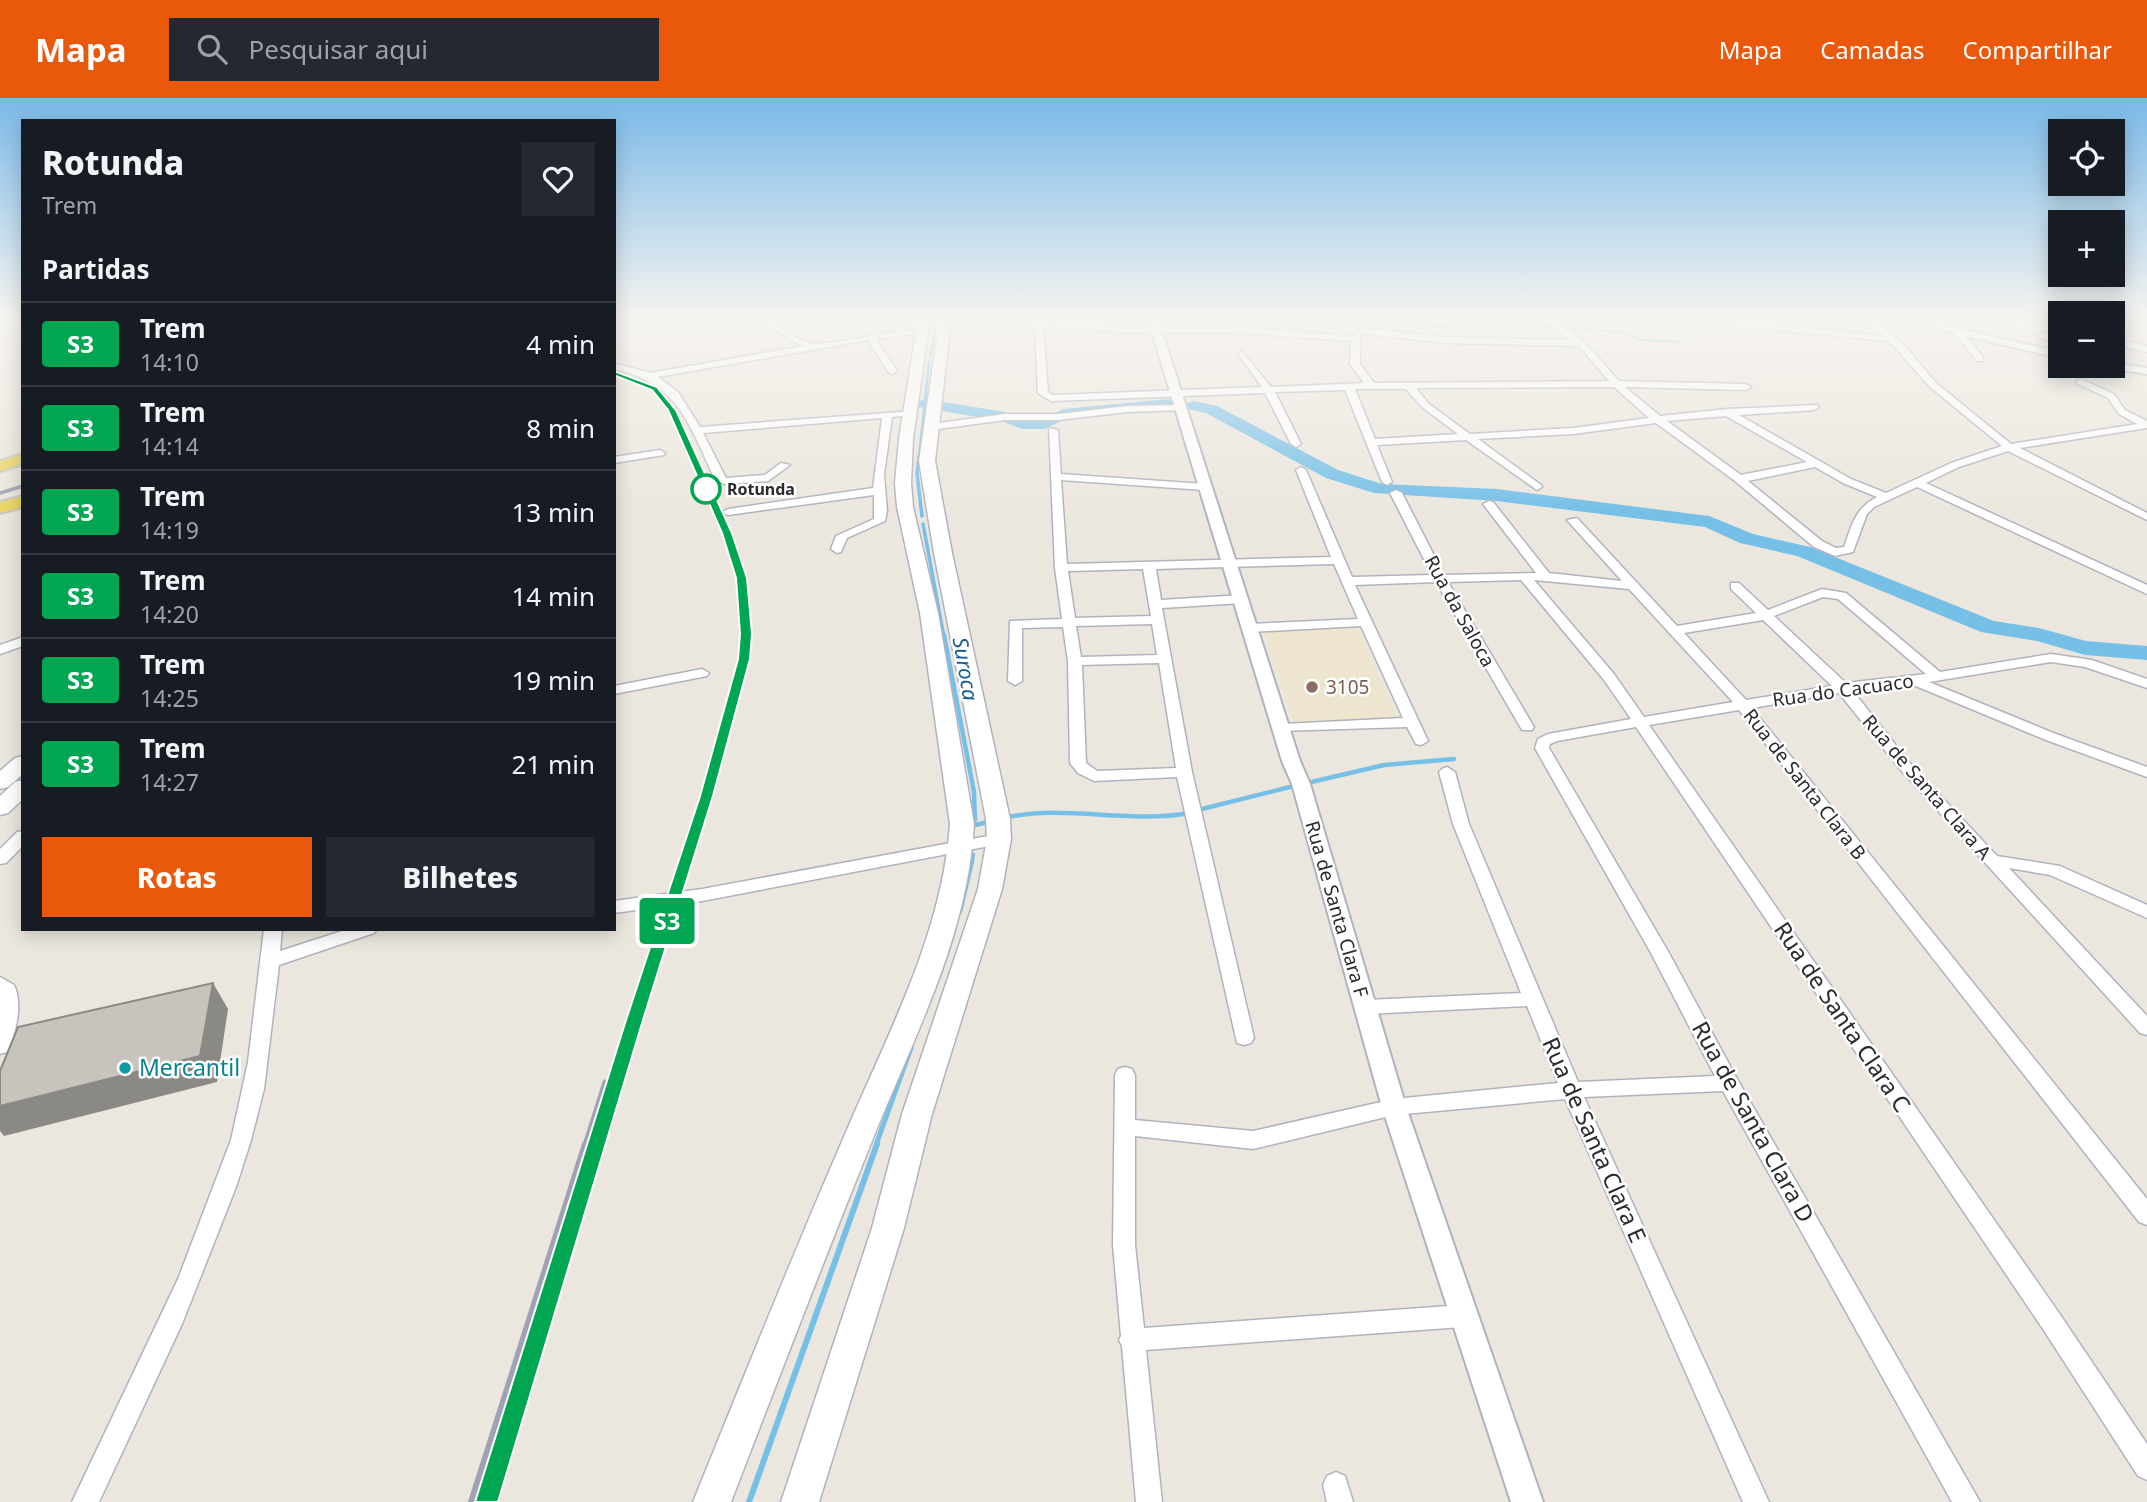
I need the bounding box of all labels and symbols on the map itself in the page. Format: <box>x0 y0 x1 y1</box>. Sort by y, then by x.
marker: Rotunda <box>691 474 721 504</box>
place label: Rotunda <box>727 478 795 500</box>
street label: Rua da Saloca <box>1419 551 1501 671</box>
water label: Suroca <box>947 635 985 703</box>
street label: Rua do Cacuaco <box>1771 667 1915 713</box>
place label: 3105 <box>1326 674 1369 700</box>
marker: 3105 <box>1304 679 1320 695</box>
street label: Rua de Santa Clara B <box>1738 703 1872 865</box>
street label: Rua de Santa Clara A <box>1857 709 1998 866</box>
street label: Rua de Santa Clara F <box>1299 818 1375 1000</box>
line badge: S3 <box>636 898 698 944</box>
street label: Rua de Santa Clara C <box>1767 915 1919 1118</box>
street label: Rua de Santa Clara D <box>1685 1015 1823 1228</box>
street label: Rua de Santa Clara E <box>1535 1032 1655 1247</box>
place label: Mercantil <box>139 1051 240 1083</box>
marker: Mercantil <box>117 1060 133 1076</box>

